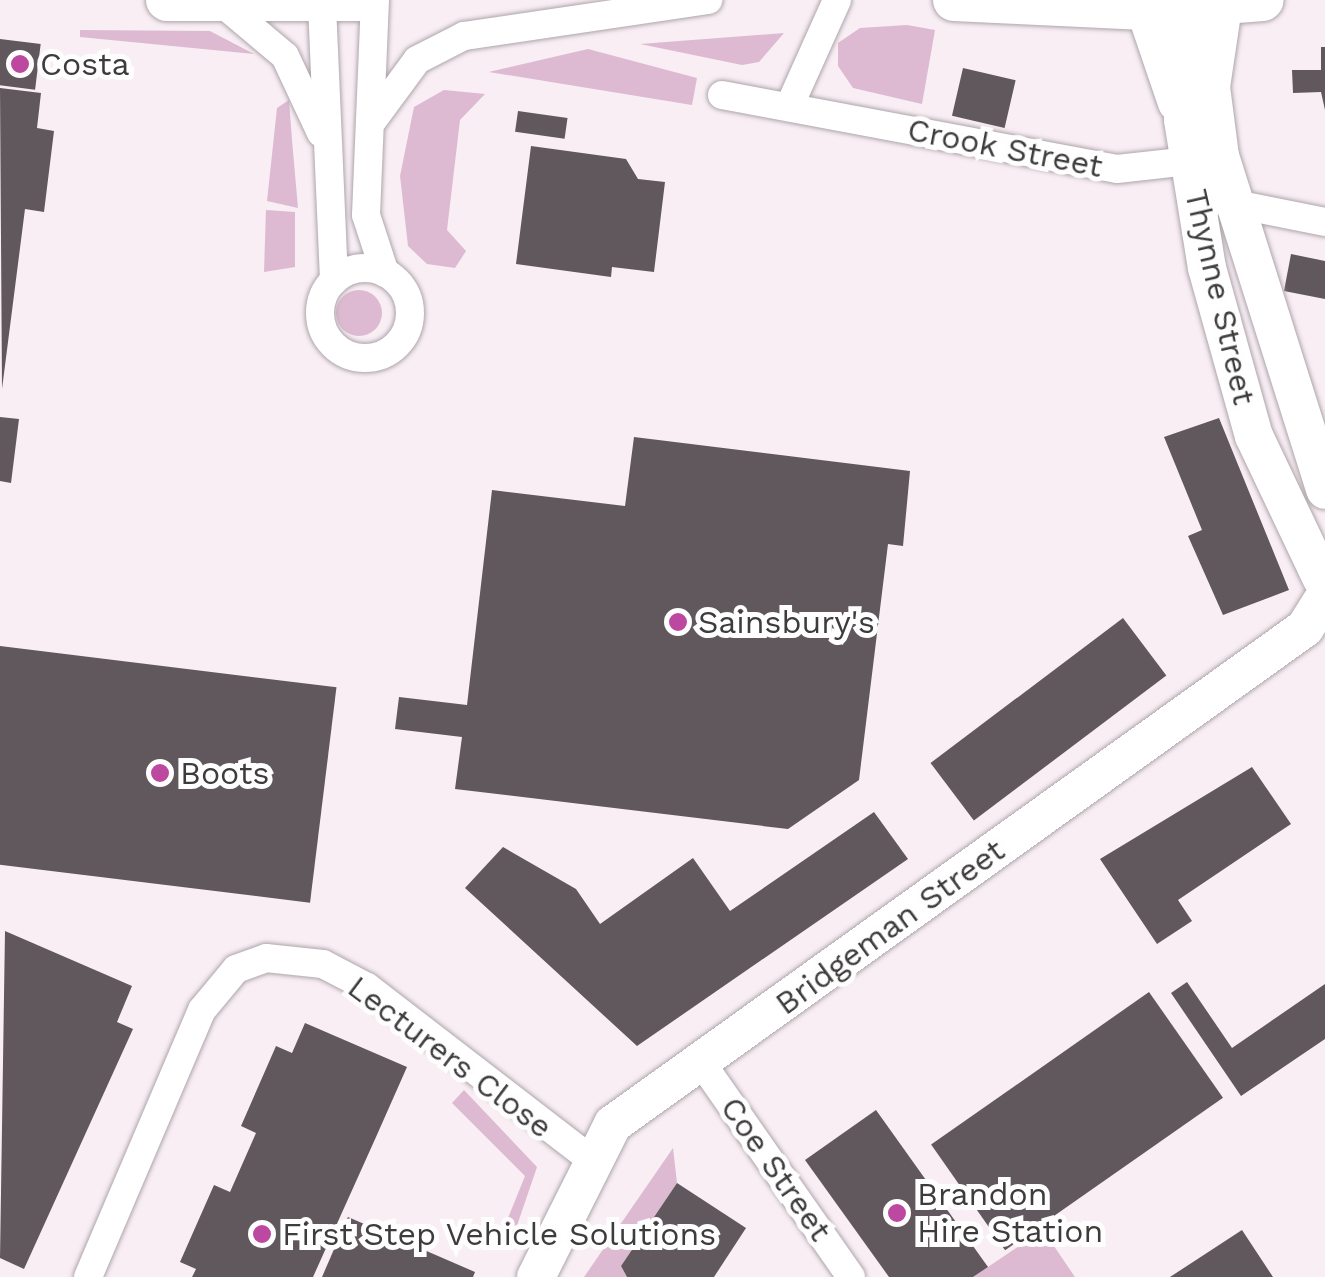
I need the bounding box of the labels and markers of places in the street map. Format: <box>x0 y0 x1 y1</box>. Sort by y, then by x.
place label: Costa <box>40 45 130 83</box>
marker: Costa <box>9 53 31 75</box>
place label: Sainsbury's <box>698 603 875 641</box>
marker: Sainsbury's <box>667 611 689 633</box>
place label: Boots <box>180 754 269 792</box>
marker: Boots <box>149 762 171 784</box>
place label: Brandon Hire Station <box>917 1176 1103 1251</box>
marker: Brandon Hire Station <box>886 1202 908 1224</box>
place label: First Step Vehicle Solutions <box>282 1215 717 1253</box>
marker: First Step Vehicle Solutions <box>251 1223 273 1245</box>

